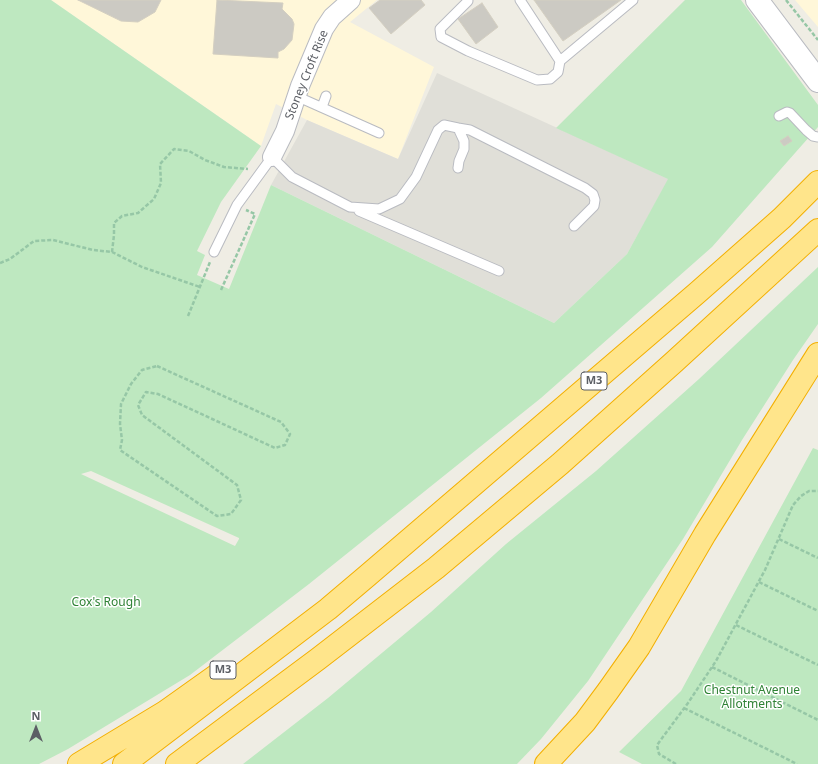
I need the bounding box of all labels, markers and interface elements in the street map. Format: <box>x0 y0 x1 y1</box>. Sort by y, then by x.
street label: Stoney Croft Rise <box>282 28 332 122</box>
road number: M3 <box>581 372 607 390</box>
park label: Cox's Rough <box>71 596 141 610</box>
road number: M3 <box>210 661 236 679</box>
park label: Chestnut Avenue Allotments <box>704 684 800 712</box>
north arrow <box>16 708 56 748</box>
text: N <box>32 708 40 723</box>

